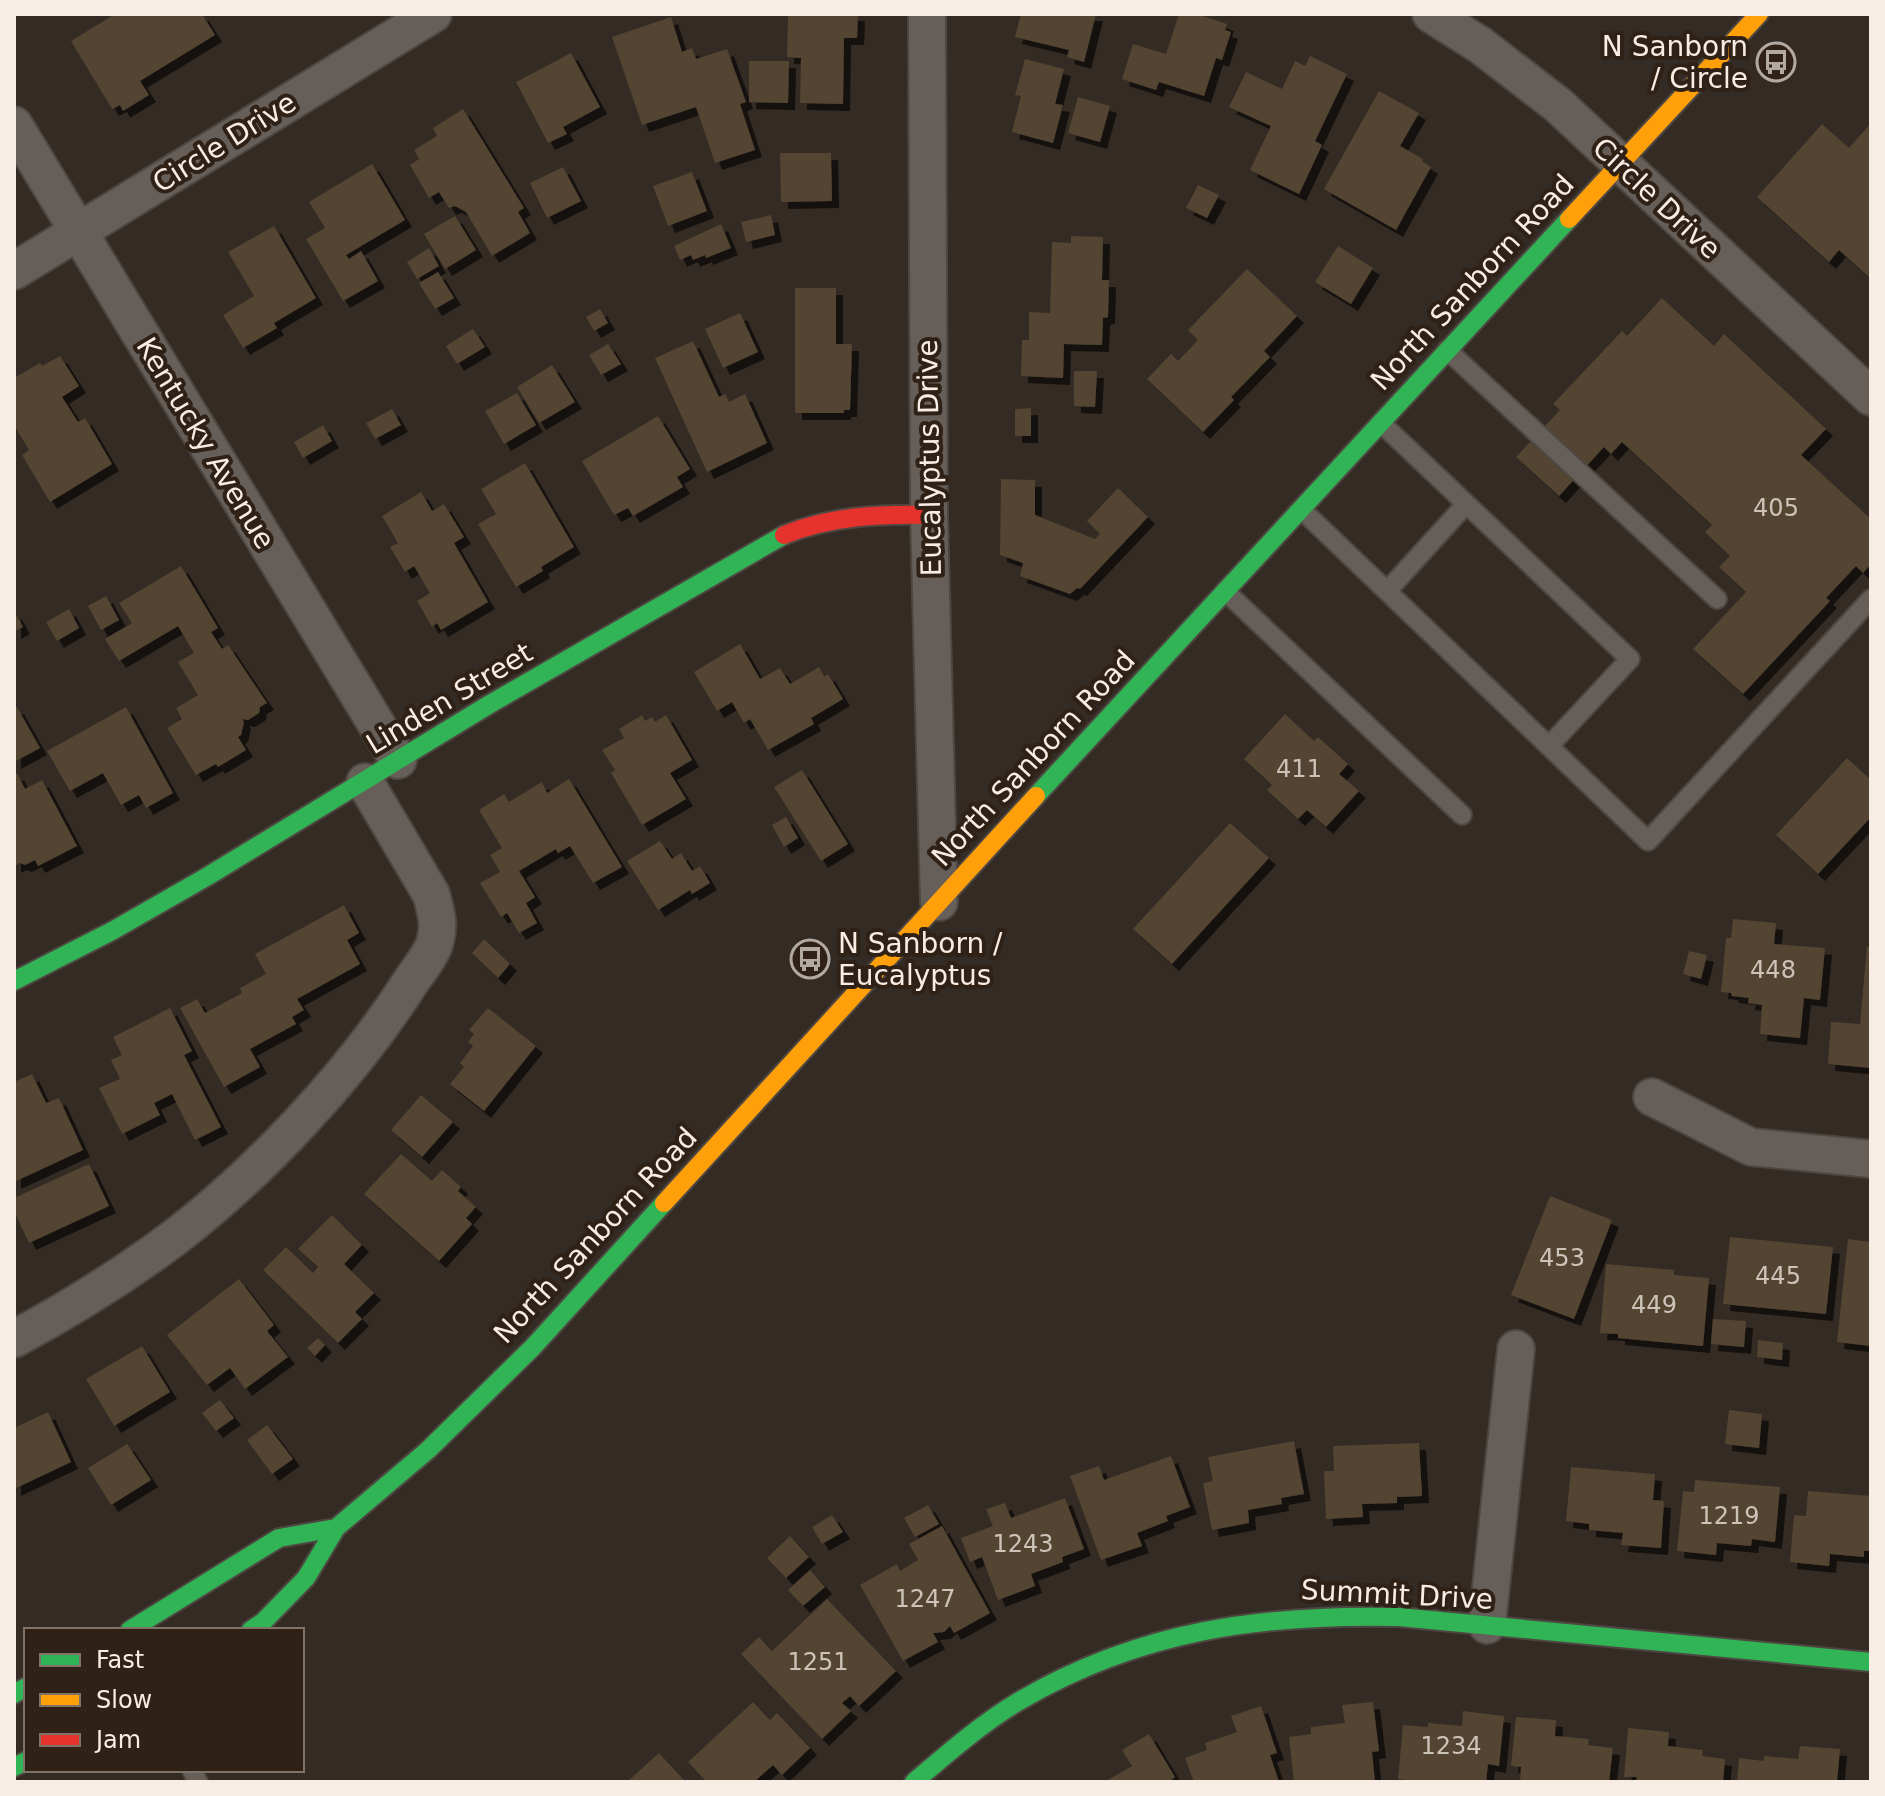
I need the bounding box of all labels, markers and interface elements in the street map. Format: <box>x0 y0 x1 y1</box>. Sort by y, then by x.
place label: N Sanborn / Circle <box>1602 30 1748 95</box>
bus stop icon: N Sanborn / Circle <box>1755 41 1797 83</box>
street label: Circle Drive <box>147 85 302 199</box>
street label: Circle Drive <box>1586 131 1727 266</box>
street label: North Sanborn Road <box>1364 168 1581 397</box>
street label: Kentucky Avenue <box>129 332 282 555</box>
street label: Eucalyptus Drive <box>911 339 948 577</box>
house number: 405 <box>1753 494 1799 522</box>
street label: Linden Street <box>360 636 538 761</box>
street label: North Sanborn Road <box>925 644 1142 873</box>
house number: 411 <box>1276 755 1322 783</box>
place label: N Sanborn / Eucalyptus <box>838 927 1003 992</box>
bus stop icon: N Sanborn / Eucalyptus <box>789 938 831 980</box>
house number: 448 <box>1750 956 1796 984</box>
street label: North Sanborn Road <box>487 1121 704 1350</box>
house number: 453 <box>1539 1244 1585 1272</box>
house number: 445 <box>1755 1262 1801 1290</box>
house number: 449 <box>1631 1291 1677 1319</box>
house number: 1219 <box>1698 1502 1760 1530</box>
house number: 1243 <box>992 1530 1054 1558</box>
street label: Summit Drive <box>1300 1573 1494 1616</box>
house number: 1247 <box>894 1585 956 1613</box>
legend <box>24 1628 304 1772</box>
text: Fast <box>96 1646 144 1674</box>
house number: 1251 <box>787 1648 849 1676</box>
text: Slow <box>96 1686 152 1714</box>
text: Jam <box>94 1726 141 1754</box>
house number: 1234 <box>1420 1732 1482 1760</box>

